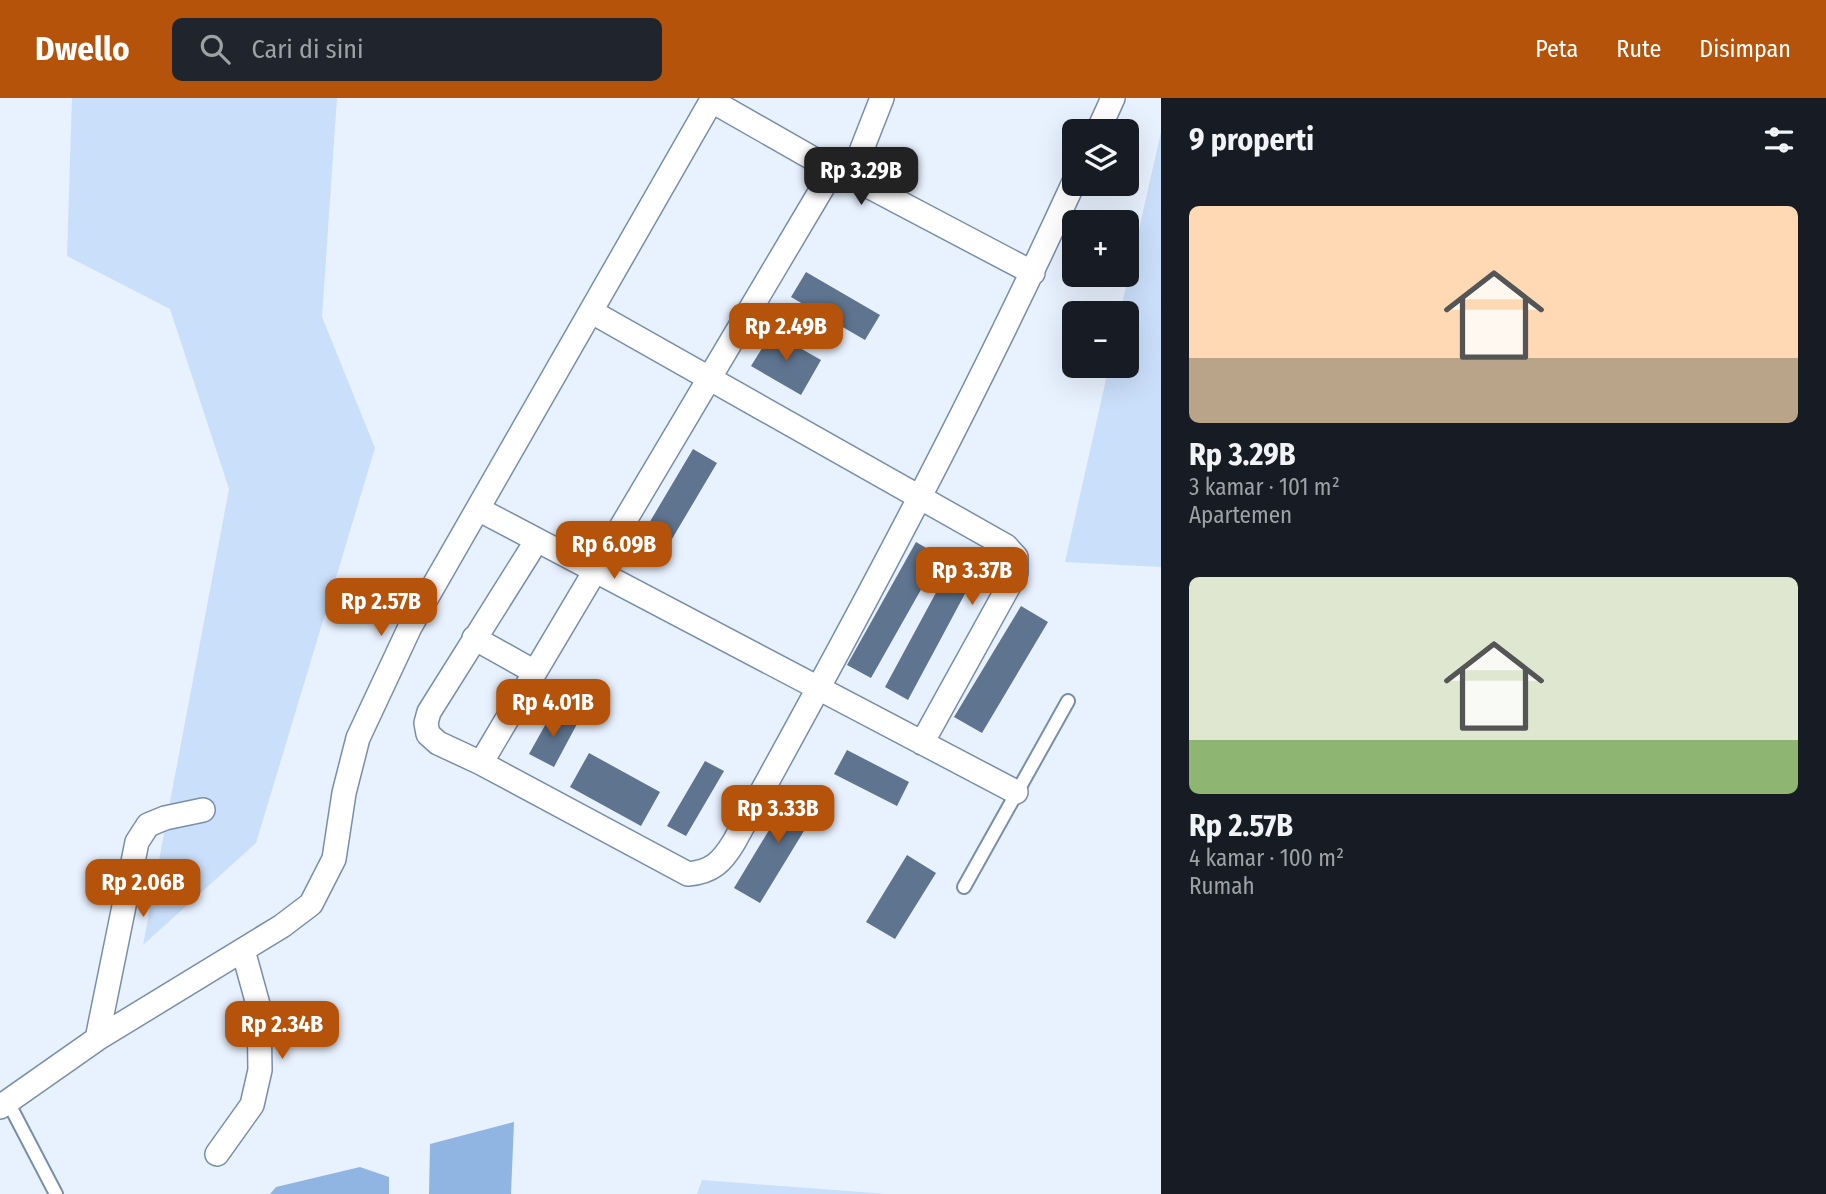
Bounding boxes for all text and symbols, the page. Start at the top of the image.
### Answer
search box [172,18,662,81]
text: Dwello [35,29,130,69]
icon: search [196,30,234,68]
text: Cari di sini [252,34,363,65]
text: Peta [1535,35,1578,63]
text: Rute [1616,35,1661,63]
text: Disimpan [1699,35,1791,63]
map controls [1062,119,1139,378]
button: layers [1062,119,1139,196]
icon: filters [1760,121,1798,159]
text: 9 properti [1189,122,1314,158]
pin: Rp 3.29B [789,148,933,207]
text: Rp 3.29B [820,156,902,184]
button: + [1062,210,1139,287]
icon: home [1431,252,1557,378]
button: − [1062,301,1139,378]
pin: Rp 2.49B [714,303,858,363]
text: Rp 2.49B [745,312,827,340]
text: Rp 3.29B [1189,437,1295,473]
text: 3 kamar · 101 m² [1189,473,1340,501]
text: Apartemen [1189,501,1292,529]
pin: Rp 6.09B [542,522,686,581]
text: Rp 6.09B [572,530,656,558]
pin: Rp 3.37B [900,547,1044,607]
text: Rp 3.37B [932,556,1012,584]
pin: Rp 2.57B [309,578,453,638]
text: Rp 2.57B [341,587,421,615]
icon: home [1431,623,1557,749]
pin: Rp 4.01B [481,680,625,739]
text: Rp 4.01B [512,688,594,716]
pin: Rp 3.33B [706,786,850,845]
text: Rp 3.33B [737,794,819,822]
text: Rp 2.57B [1189,808,1293,844]
text: 4 kamar · 100 m² [1189,844,1344,872]
pin: Rp 2.06B [71,860,215,919]
text: Rp 2.06B [101,868,185,896]
text: Rumah [1189,872,1255,900]
pin: Rp 2.34B [210,1002,354,1061]
text: Rp 2.34B [241,1010,323,1038]

